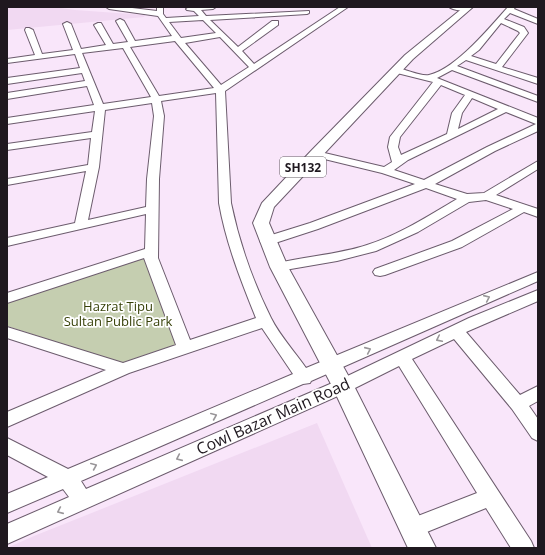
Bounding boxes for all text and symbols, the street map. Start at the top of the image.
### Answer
road number: SH132 [280,157,326,177]
one-way arrow [483,295,490,303]
park label: Hazrat Tipu Sultan Public Park [64,297,173,330]
one-way arrow [435,334,443,342]
one-way arrow [363,347,371,355]
street label: Cowl Bazar Main Road [193,372,353,460]
one-way arrow [210,412,217,420]
one-way arrow [176,453,184,461]
one-way arrow [91,463,98,471]
one-way arrow [57,506,64,514]

